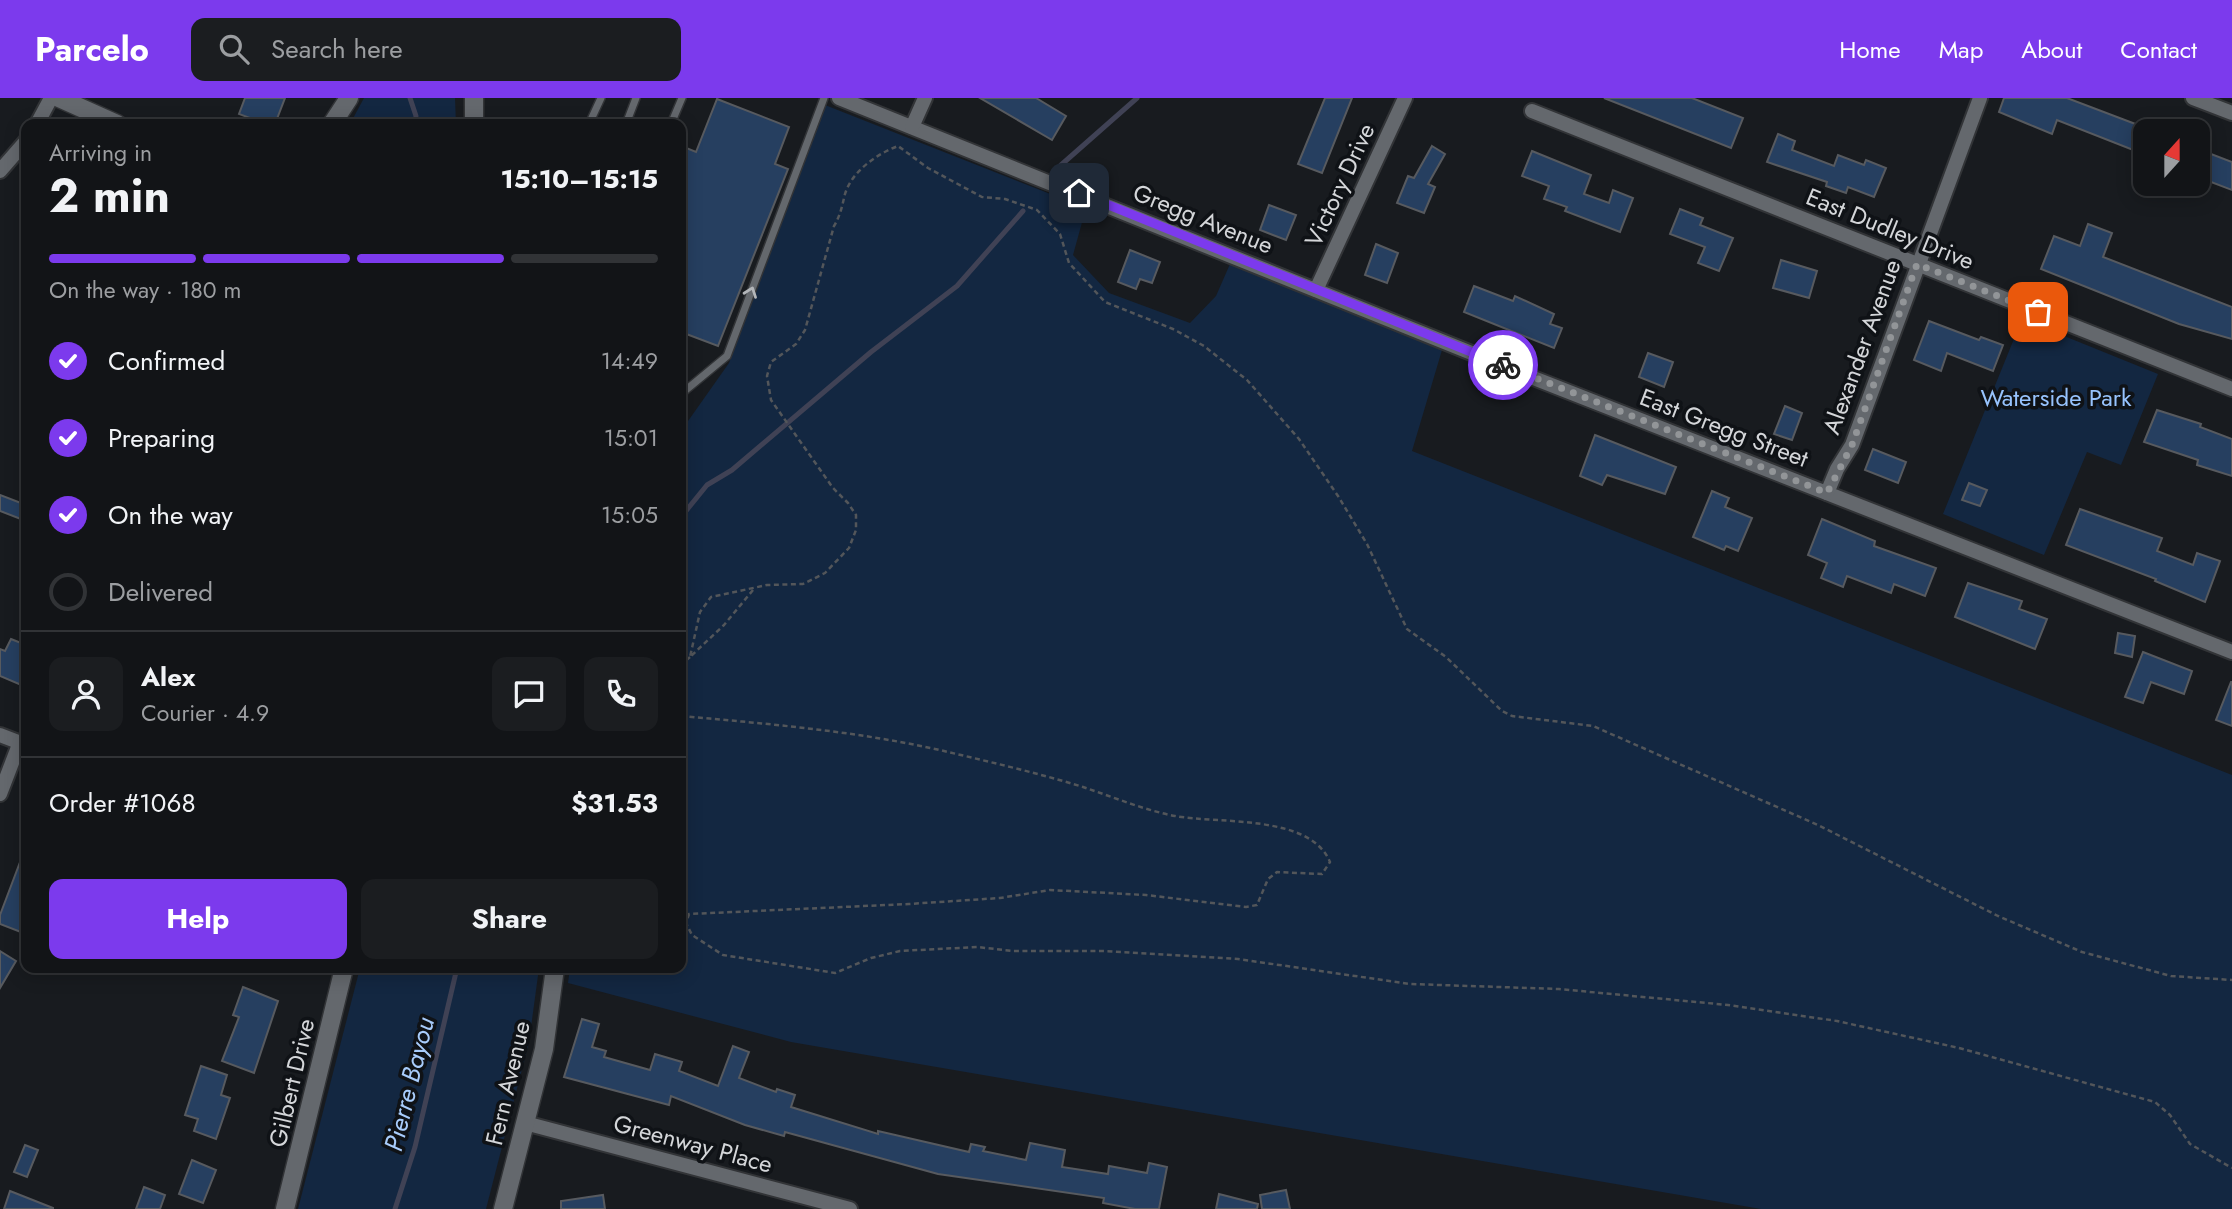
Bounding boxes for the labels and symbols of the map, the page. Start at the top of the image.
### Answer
street label: Victory Drive [1296,117,1383,252]
north arrow [2133,119,2210,196]
pin [1049,163,1109,223]
street label: Gregg Avenue [1128,175,1278,263]
street label: East Dudley Drive [1801,179,1980,278]
street label: Alexander Avenue [1814,254,1909,439]
pin [2008,282,2068,342]
one-way arrow [743,287,757,299]
courier [1468,330,1538,400]
street label: East Gregg Street [1635,379,1814,476]
park label: Waterside Park [1980,380,2132,415]
water label: Pierre Bayou [374,1013,444,1155]
street label: Gilbert Drive [260,1015,323,1151]
street label: Fern Avenue [476,1017,539,1148]
street label: Greenway Place [610,1105,776,1182]

